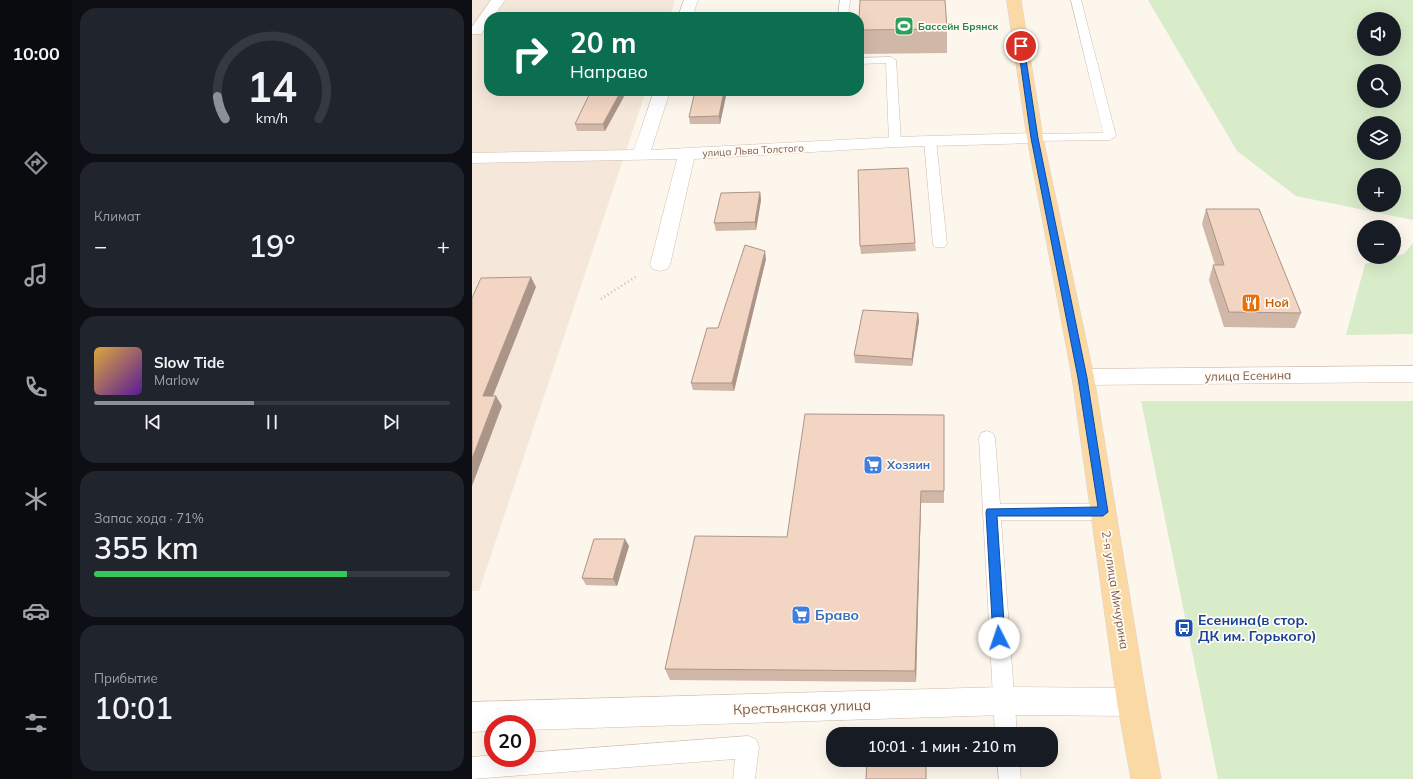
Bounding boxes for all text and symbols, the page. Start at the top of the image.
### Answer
map controls [1357,12,1401,264]
button: sound [1357,12,1401,56]
sports icon: Бассейн Брянск [893,15,915,37]
place label: Бассейн Брянск [918,20,999,33]
text: 20 m [570,25,636,60]
icon: right [504,28,556,80]
pin [1004,29,1038,63]
icon: arrive [1010,35,1032,57]
text: 10:00 [12,42,60,65]
text: 14 [247,60,297,112]
text: Направо [570,60,648,83]
button: search [1357,64,1401,108]
text: km/h [256,109,288,127]
button: layers [1357,116,1401,160]
street label: улица Льва Толстого [702,141,804,160]
icon: directions [22,149,50,177]
button: + [1357,168,1401,212]
text: Климат [94,208,141,224]
button: − [1357,220,1401,264]
text: 19° [248,227,296,265]
text: − [94,232,107,260]
text: + [437,232,450,260]
icon: music [22,261,50,289]
restaurant icon: Ной [1240,292,1262,314]
place label: Ной [1265,295,1289,310]
text: Slow Tide [154,353,224,372]
street label: улица Есенина [1205,367,1291,384]
text: Marlow [154,372,199,388]
icon: phone [22,373,50,401]
icon: previous [142,411,164,433]
icon: pause [261,411,283,433]
icon: next [380,411,402,433]
supermarket icon: Хозяин [862,454,884,476]
place label: Хозяин [886,457,930,472]
icon: climate [22,485,50,513]
text: Запас хода · 71% [94,510,204,526]
text: 355 km [94,529,199,567]
street label: 2-я улица Мичурина [1099,530,1132,650]
icon: car [22,597,50,625]
supermarket icon: Браво [790,604,812,626]
place label: Браво [815,606,859,624]
place label: Есенина(в стор. ДК им. Горького) [1198,611,1317,645]
position arrow [978,617,1020,659]
bus stop icon: Есенина(в стор. ДК им. Горького) [1173,617,1195,639]
text: Прибытие [94,670,158,686]
text: 10:01 [94,689,173,727]
street label: Крестьянская улица [733,696,871,718]
icon: filters [22,709,50,737]
speed limit sign: 20 [484,715,536,767]
text: 10:01 · 1 мин · 210 m [868,737,1016,756]

